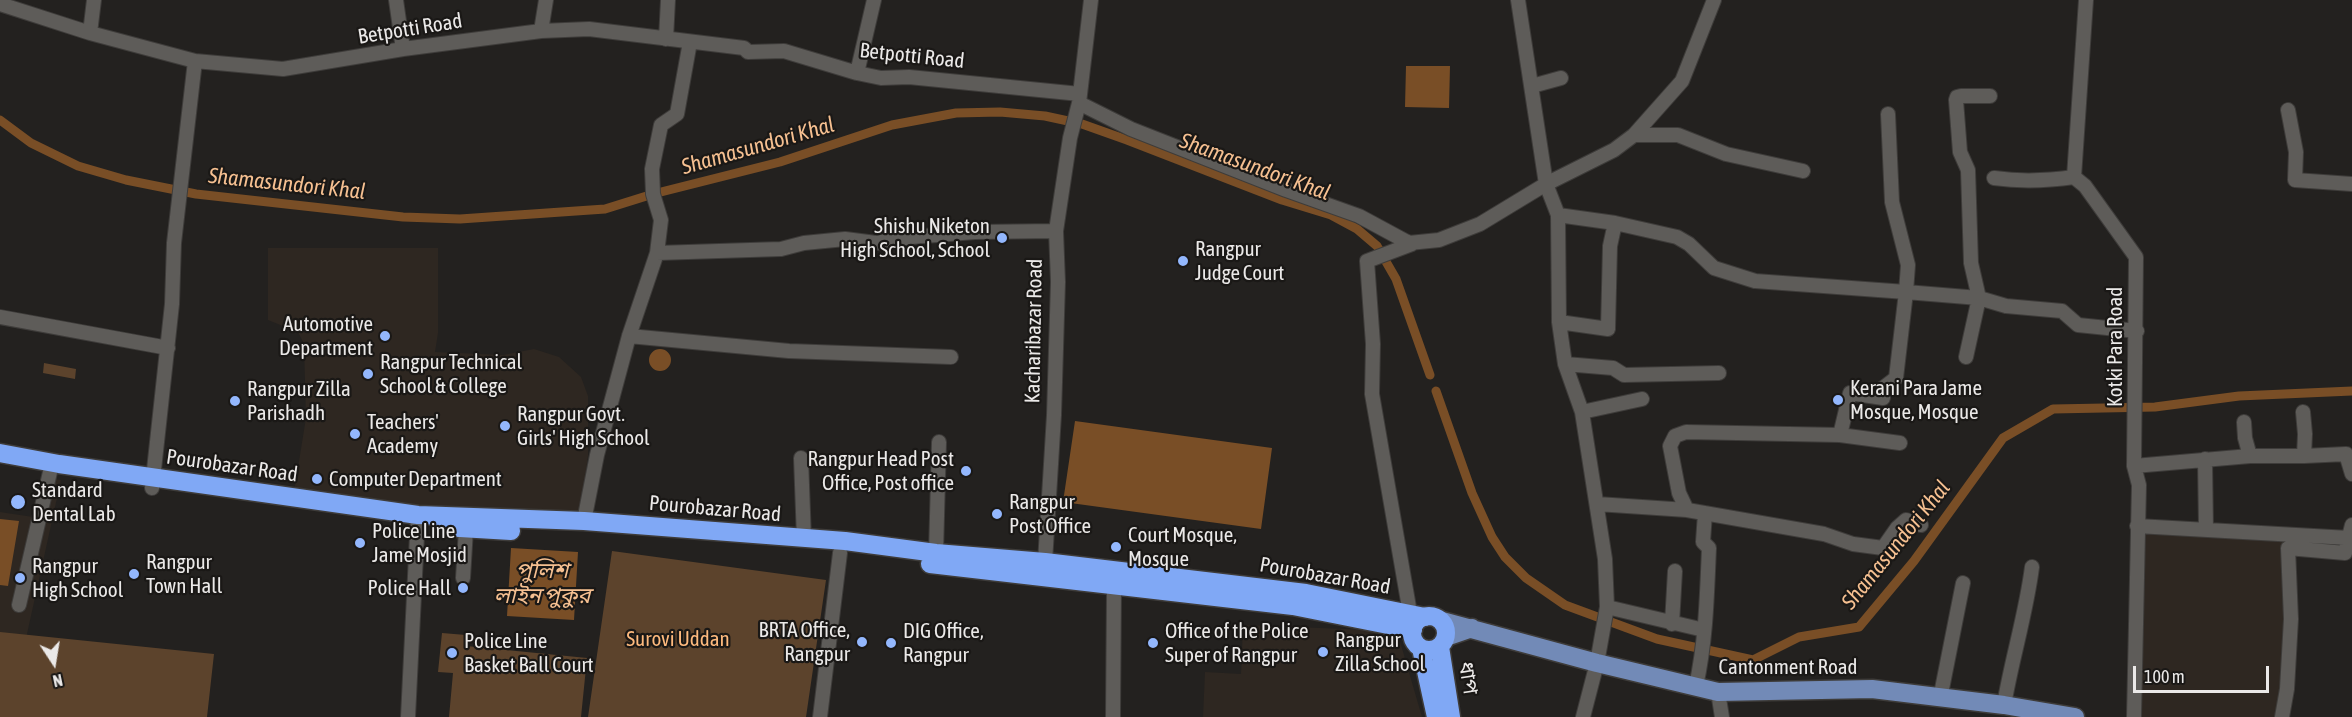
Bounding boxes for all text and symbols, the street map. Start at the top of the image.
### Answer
street label: Betpotti Road [356,8,464,50]
street label: Betpotti Road [858,38,966,74]
water label: Shamasundori Khal [678,112,838,180]
water label: Shamasundori Khal [1176,128,1334,206]
water label: Shamasundori Khal [207,163,367,205]
place label: Shishu Niketon High School, School [840,213,990,263]
marker: Shishu Niketon High School, School [995,231,1009,245]
place label: Rangpur Judge Court [1195,236,1284,286]
marker: Rangpur Judge Court [1176,254,1190,268]
street label: Kacharibazar Road [1020,258,1048,404]
street label: Kotki Para Road [2102,287,2128,407]
place label: Automotive Department [279,311,373,361]
marker: Automotive Department [378,329,392,343]
place label: Rangpur Technical School & College [380,349,522,399]
marker: Rangpur Technical School & College [361,367,375,381]
place label: Kerani Para Jame Mosque, Mosque [1850,375,1982,425]
place label: Rangpur Zilla Parishadh [247,376,351,426]
marker: Kerani Para Jame Mosque, Mosque [1831,393,1845,407]
marker: Rangpur Zilla Parishadh [228,394,242,408]
place label: Rangpur Govt. Girls' High School [517,401,650,451]
place label: Teachers' Academy [367,409,439,459]
marker: Rangpur Govt. Girls' High School [498,419,512,433]
marker: Teachers' Academy [348,427,362,441]
street label: Pourobazar Road [165,444,299,488]
place label: Rangpur Head Post Office, Post office [808,446,954,496]
marker: Rangpur Head Post Office, Post office [959,464,973,478]
place label: Computer Department [329,466,502,492]
marker: Computer Department [310,472,324,486]
water label: Shamasundori Khal [1836,475,1956,615]
place label: Standard Dental Lab [32,477,116,527]
place label: Rangpur Post Office [1009,489,1091,539]
street label: Pourobazar Road [648,491,782,527]
marker: Standard Dental Lab [9,493,27,511]
marker: Rangpur Post Office [990,507,1004,521]
place label: Police Line Jame Mosjid [372,518,467,568]
place label: Court Mosque, Mosque [1128,522,1237,572]
marker: Police Line Jame Mosjid [353,536,367,550]
marker: Court Mosque, Mosque [1109,540,1123,554]
place label: Rangpur Town Hall [146,549,222,599]
street label: Pourobazar Road [1258,552,1392,600]
place label: Rangpur High School [32,553,123,603]
water label: পুলিশ লাইন পুকুর [494,558,590,610]
marker: Rangpur Town Hall [127,567,141,581]
marker: Rangpur High School [13,571,27,585]
place label: Police Hall [367,575,451,601]
marker: Police Hall [456,581,470,595]
place label: BRTA Office, Rangpur [758,617,850,667]
place label: DIG Office, Rangpur [903,618,984,668]
place label: Office of the Police Super of Rangpur [1165,618,1308,668]
park label: Surovi Uddan [626,626,730,652]
place label: Rangpur Zilla School [1335,627,1425,677]
place label: Police Line Basket Ball Court [464,628,594,678]
north arrow [24,633,84,693]
marker: BRTA Office, Rangpur [855,635,869,649]
marker: DIG Office, Rangpur [884,636,898,650]
marker: Office of the Police Super of Rangpur [1146,636,1160,650]
marker: Rangpur Zilla School [1316,645,1330,659]
marker: Police Line Basket Ball Court [445,646,459,660]
street label: Cantonment Road [1718,654,1858,680]
scale bar [2136,654,2272,692]
street label: ধাপ [1453,660,1483,696]
text: 100 m [2144,666,2185,687]
text: N [51,671,64,690]

